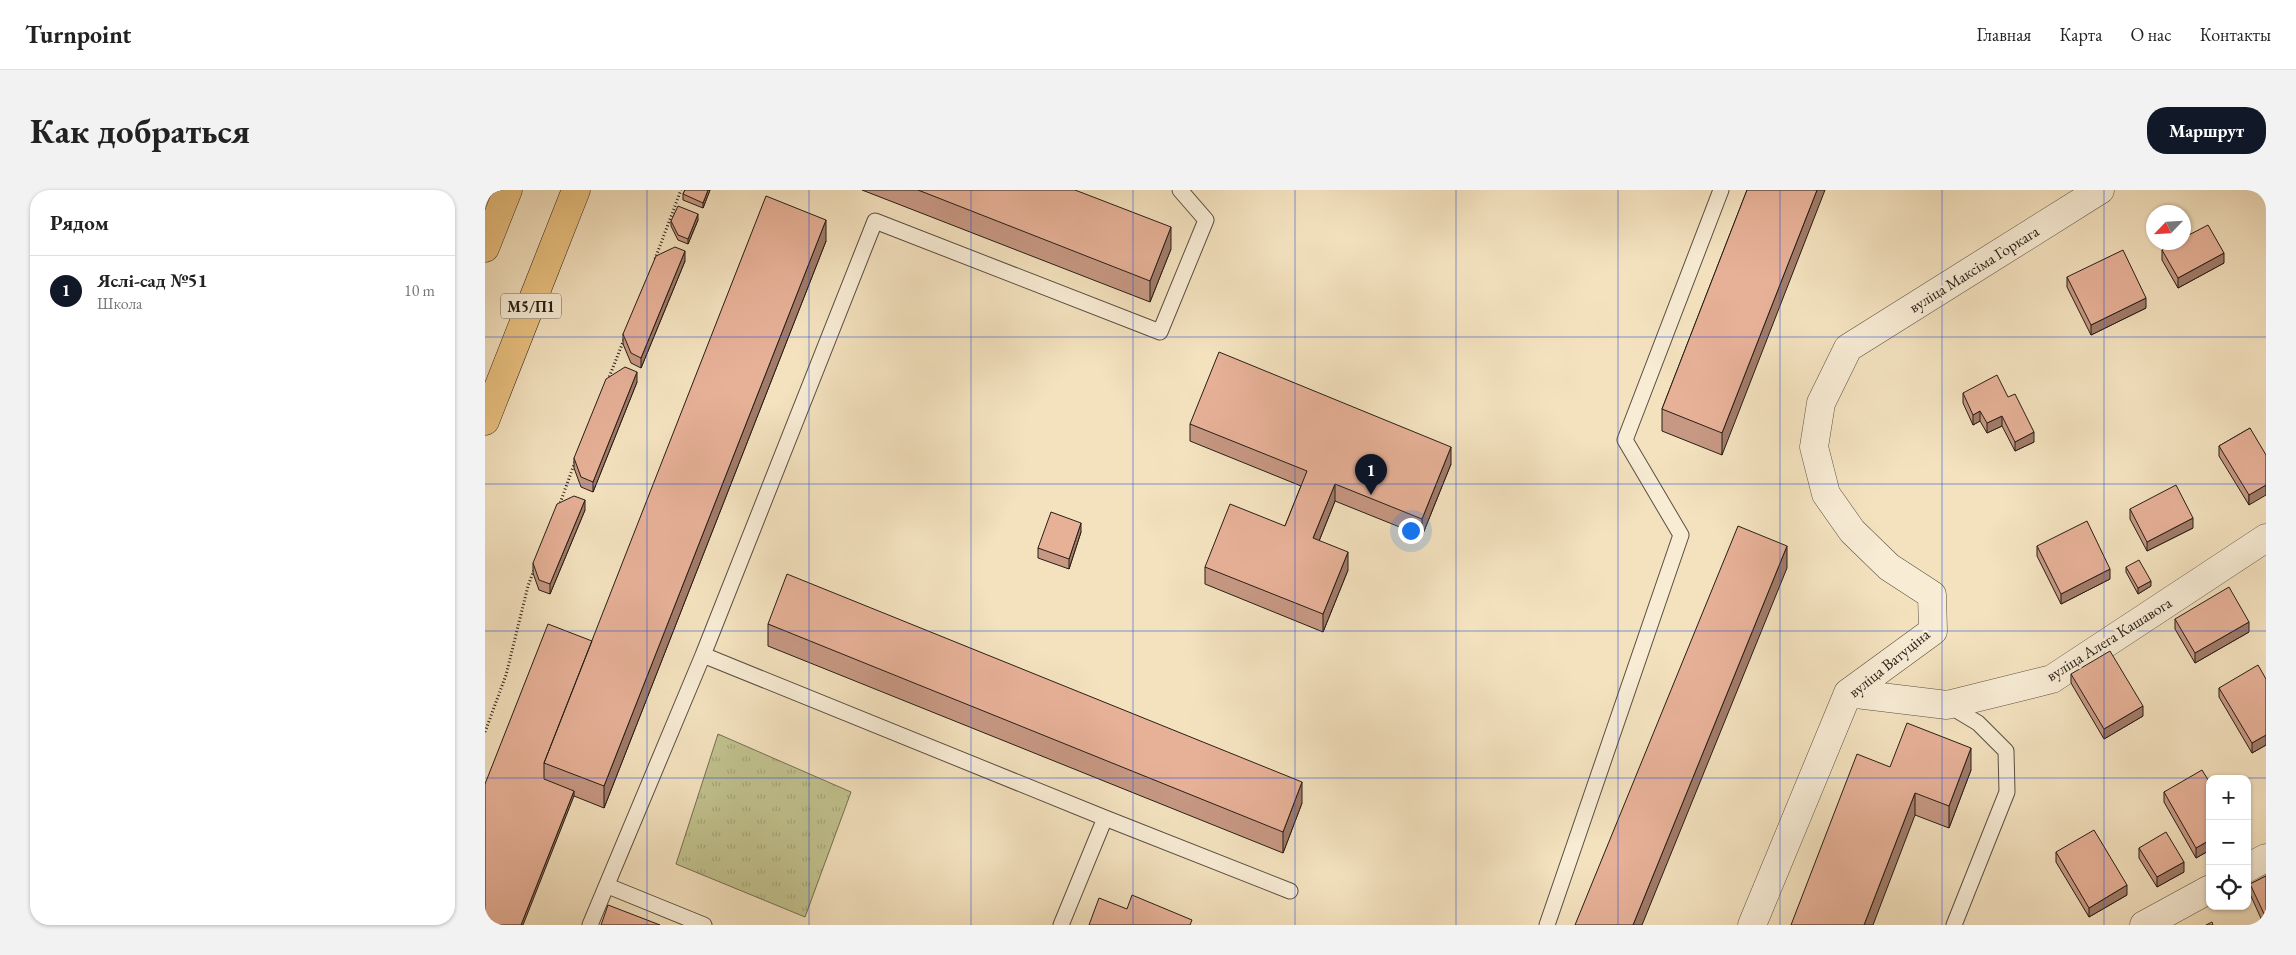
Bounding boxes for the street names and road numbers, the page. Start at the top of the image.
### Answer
street label: вуліца Максіма Горкага [1905,220,2043,317]
road number: М5/П1 [501,294,561,318]
street label: вуліца Алега Кашавога [2042,592,2176,686]
street label: вуліца Ватуціна [1844,623,1934,702]

